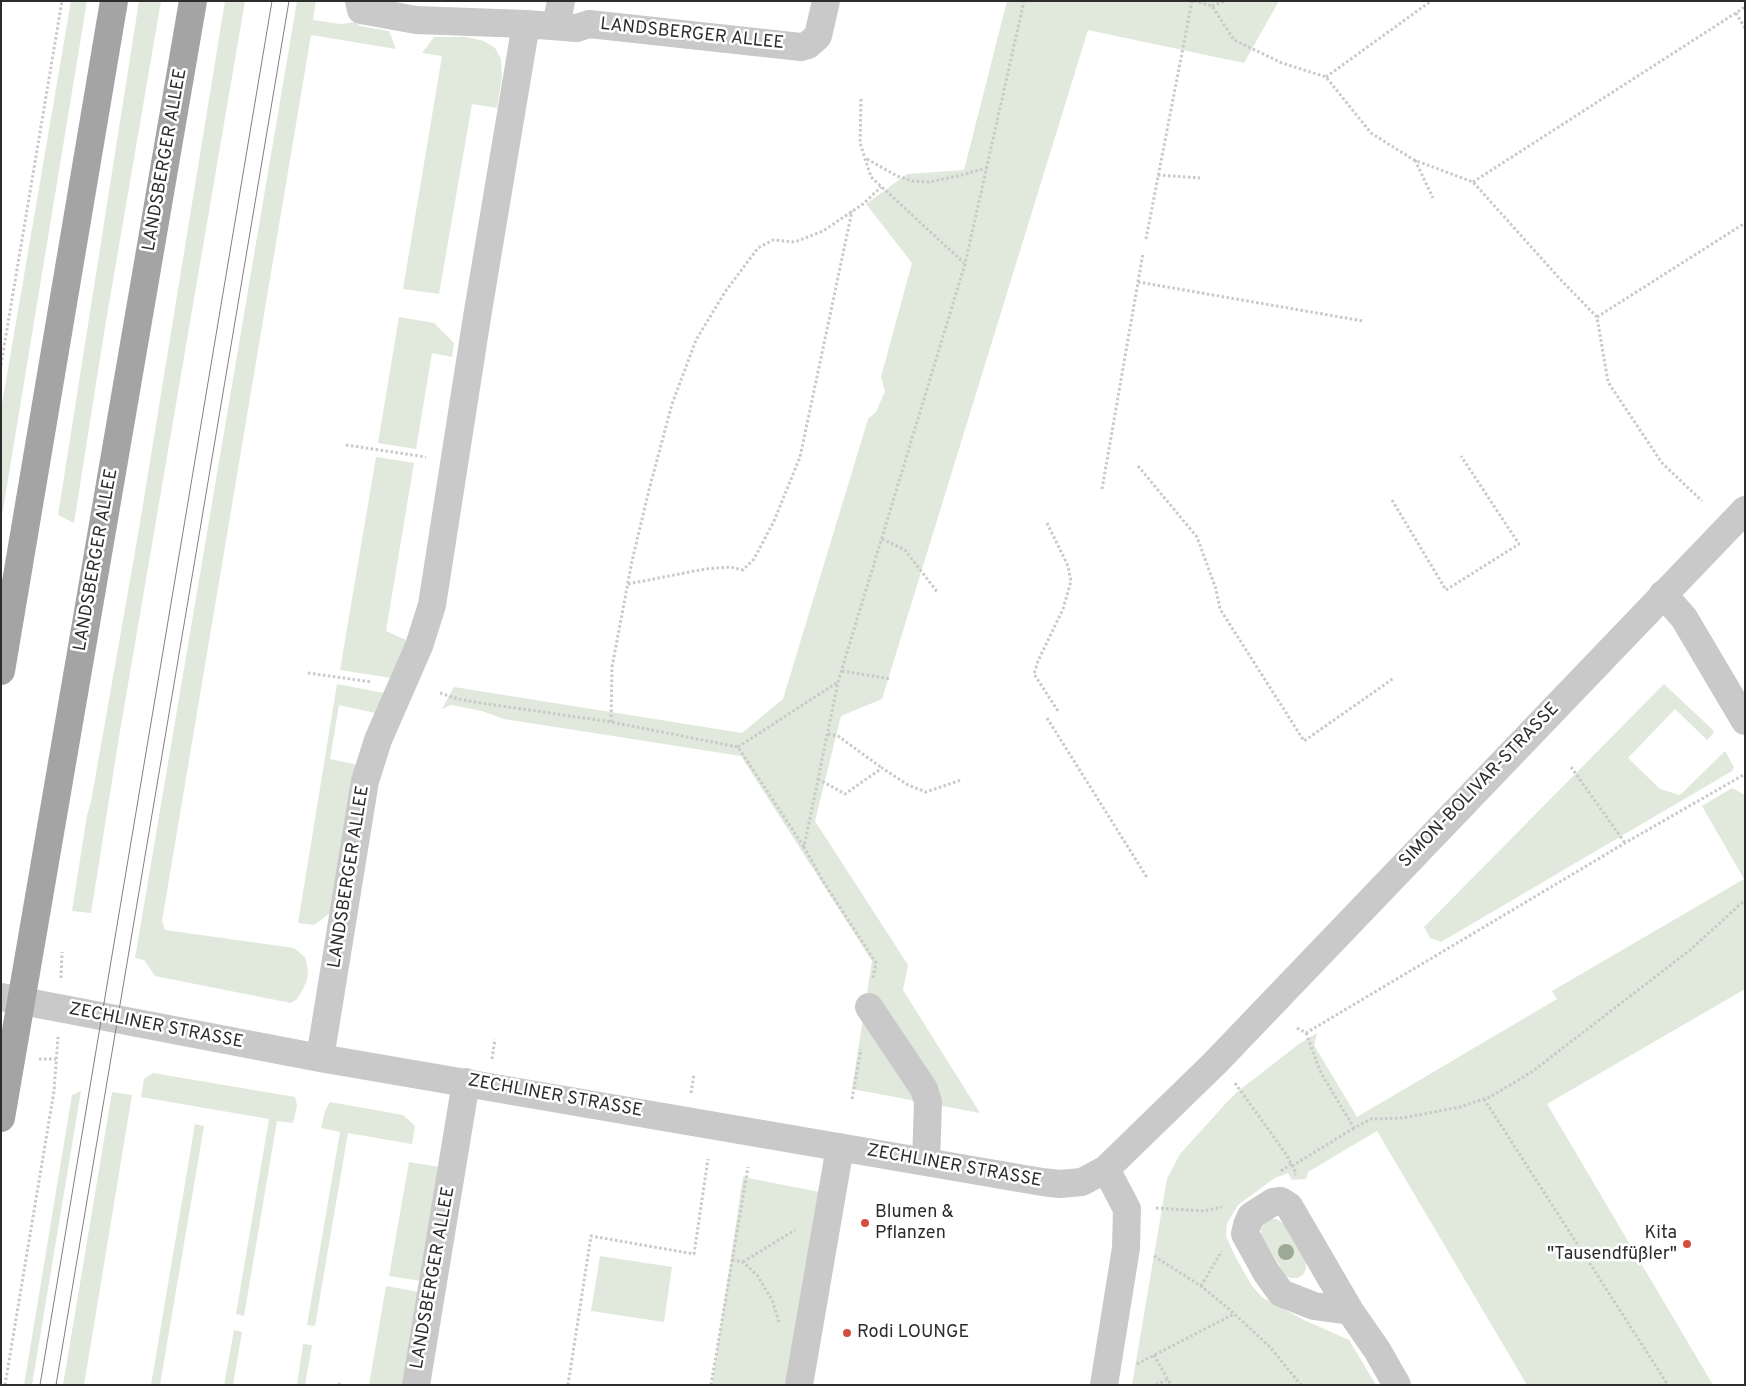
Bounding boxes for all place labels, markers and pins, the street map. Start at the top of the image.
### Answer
place label: Blumen & Pflanzen [875,1202,954,1244]
marker: Blumen & Pflanzen [859,1217,871,1229]
place label: Kita "Tausendfüßler" [1547,1223,1677,1266]
marker: Kita "Tausendfüßler" [1681,1238,1693,1250]
place label: Rodi LOUNGE [857,1322,969,1344]
marker: Rodi LOUNGE [841,1327,853,1339]

